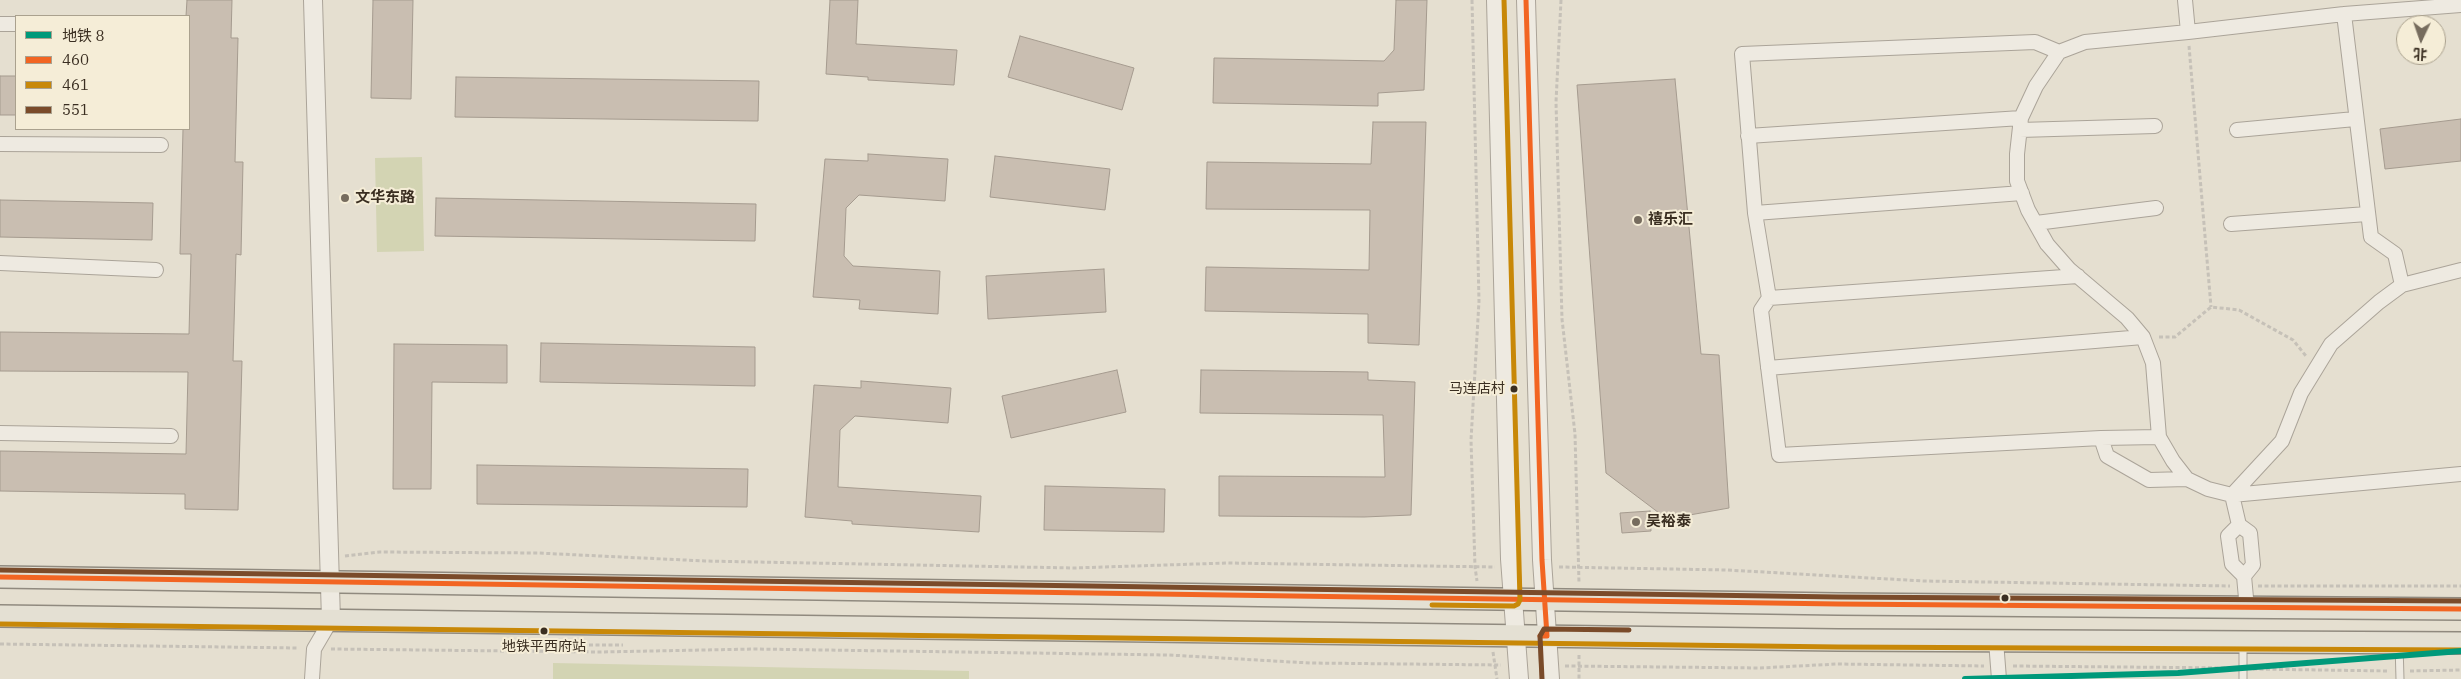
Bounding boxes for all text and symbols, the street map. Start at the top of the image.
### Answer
legend [15,15,190,130]
north arrow [2396,15,2446,65]
text: 地铁 8 [62,26,104,45]
text: 北 [2413,45,2428,63]
text: 460 [62,50,89,69]
text: 461 [62,75,89,94]
text: 551 [62,100,89,119]
place label: 文华东路 [355,189,415,207]
marker: 文华东路 [339,192,351,204]
place label: 禧乐汇 [1648,211,1693,229]
marker: 禧乐汇 [1632,214,1644,226]
place label: 马连店村 [1449,381,1505,397]
marker: 马连店村 [1509,384,1519,394]
place label: 吴裕泰 [1646,513,1691,531]
marker: 吴裕泰 [1630,516,1642,528]
unlabelled marker [2000,593,2010,603]
marker: 地铁平西府站 [539,626,549,636]
place label: 地铁平西府站 [502,639,586,655]

